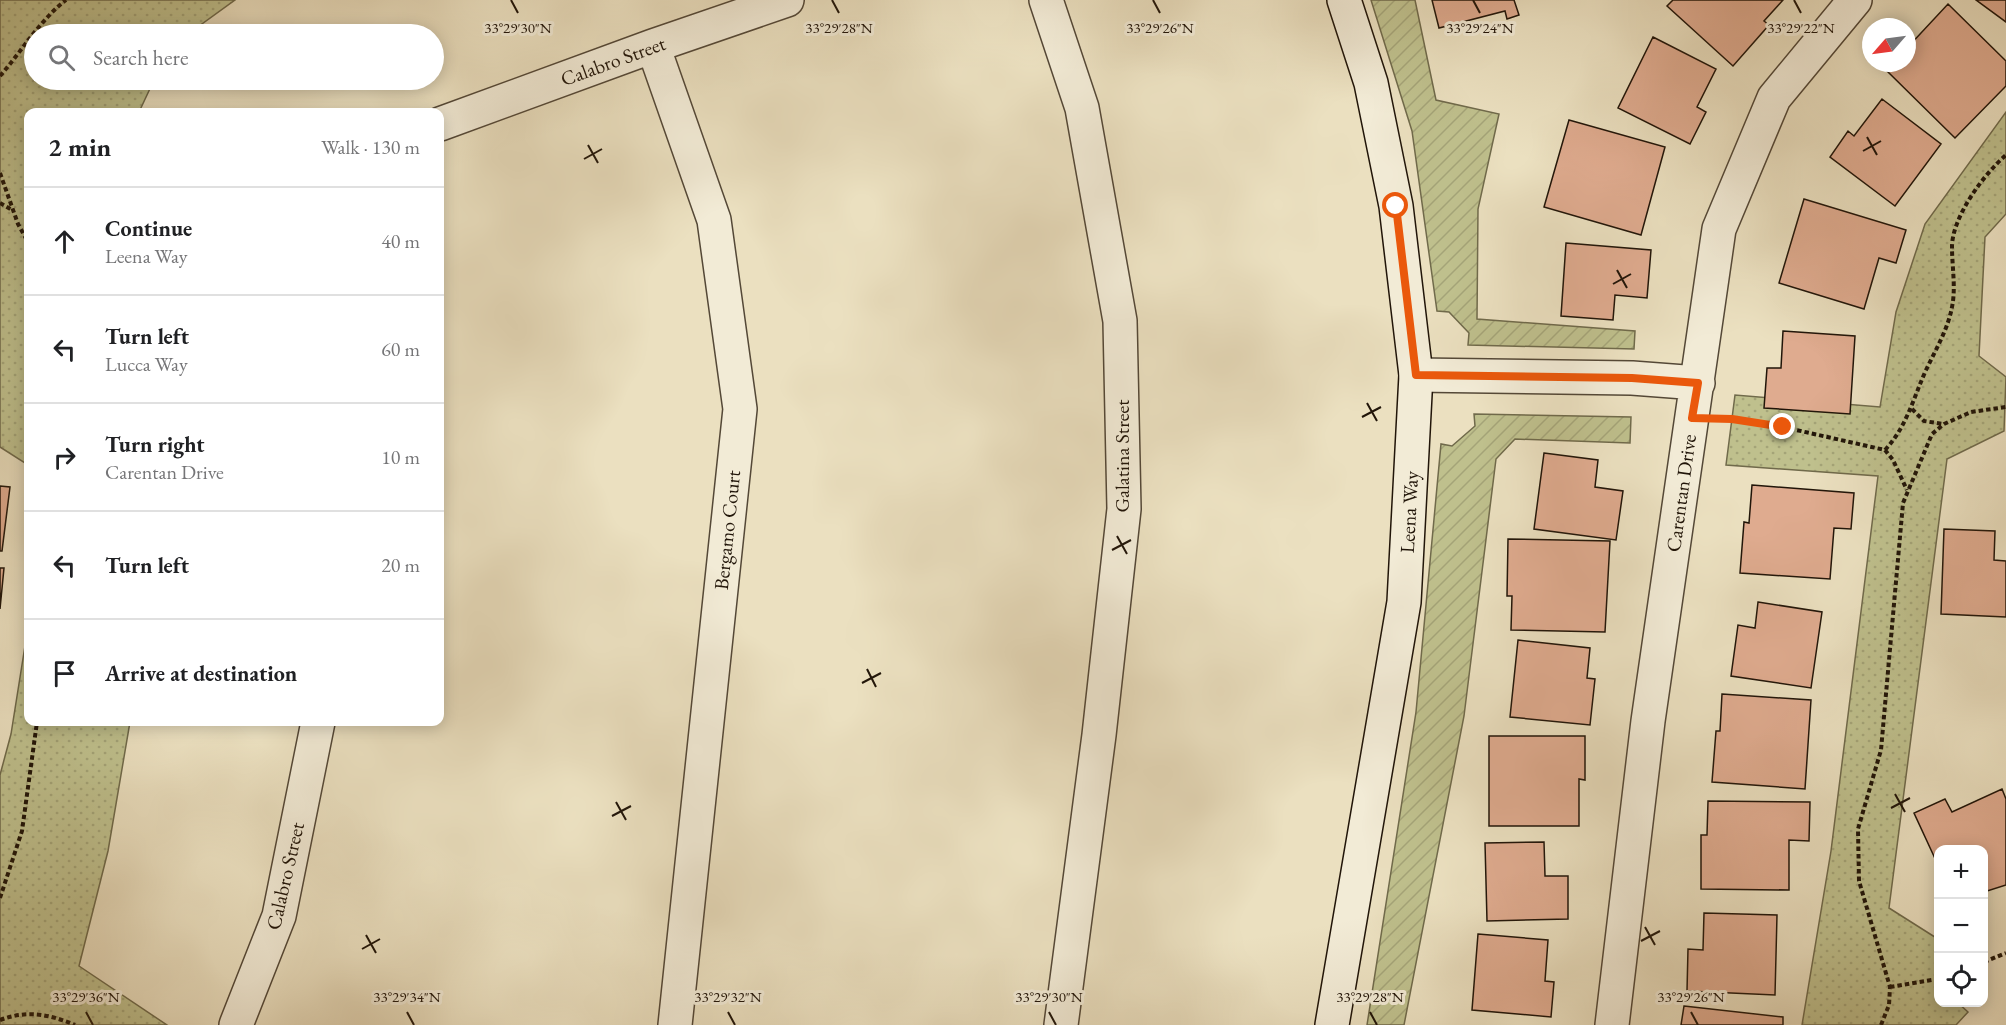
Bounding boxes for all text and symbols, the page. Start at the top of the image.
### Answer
text: 33°29'30"N [484,18,552,37]
text: 33°29'28"N [805,18,873,37]
text: 33°29'26"N [1126,18,1194,37]
text: 33°29'24"N [1446,18,1514,37]
text: 33°29'22"N [1767,18,1835,37]
north arrow [1862,18,1916,72]
search box [24,24,444,90]
street label: Calabro Street [557,30,670,92]
icon: search [45,41,78,74]
text: Search here [93,43,188,72]
text: 2 min [48,130,111,164]
text: Walk · 130 m [321,134,420,160]
route start [1382,192,1408,218]
text: Continue [105,214,192,243]
icon: ahead [48,225,81,258]
text: 40 m [381,228,420,254]
text: Leena Way [105,243,187,269]
text: Turn left [105,322,189,351]
icon: left [48,333,81,366]
text: 60 m [381,336,420,362]
text: Lucca Way [105,351,188,377]
street label: Galatina Street [1109,399,1135,513]
route end [1769,413,1795,439]
text: Turn right [105,430,204,459]
street label: Carentan Drive [1660,432,1702,554]
icon: right [48,441,81,474]
text: 10 m [381,444,420,470]
text: Carentan Drive [105,459,224,485]
street label: Bergamo Court [708,468,746,591]
street label: Leena Way [1394,470,1424,554]
icon: left [48,549,81,582]
text: Turn left [105,551,189,580]
text: 20 m [381,552,420,578]
icon: arrive [48,657,81,690]
text: Arrive at destination [105,659,297,688]
street label: Calabro Street [260,819,310,932]
map controls [1934,845,1988,1007]
button: + [1934,845,1988,899]
button: − [1934,899,1988,953]
button: locate [1934,953,1988,1007]
text: 33°29'36"N [52,987,120,1006]
text: 33°29'34"N [373,987,441,1006]
text: 33°29'32"N [694,987,762,1006]
text: 33°29'30"N [1015,987,1083,1006]
text: 33°29'28"N [1336,987,1404,1006]
text: 33°29'26"N [1657,987,1725,1006]

